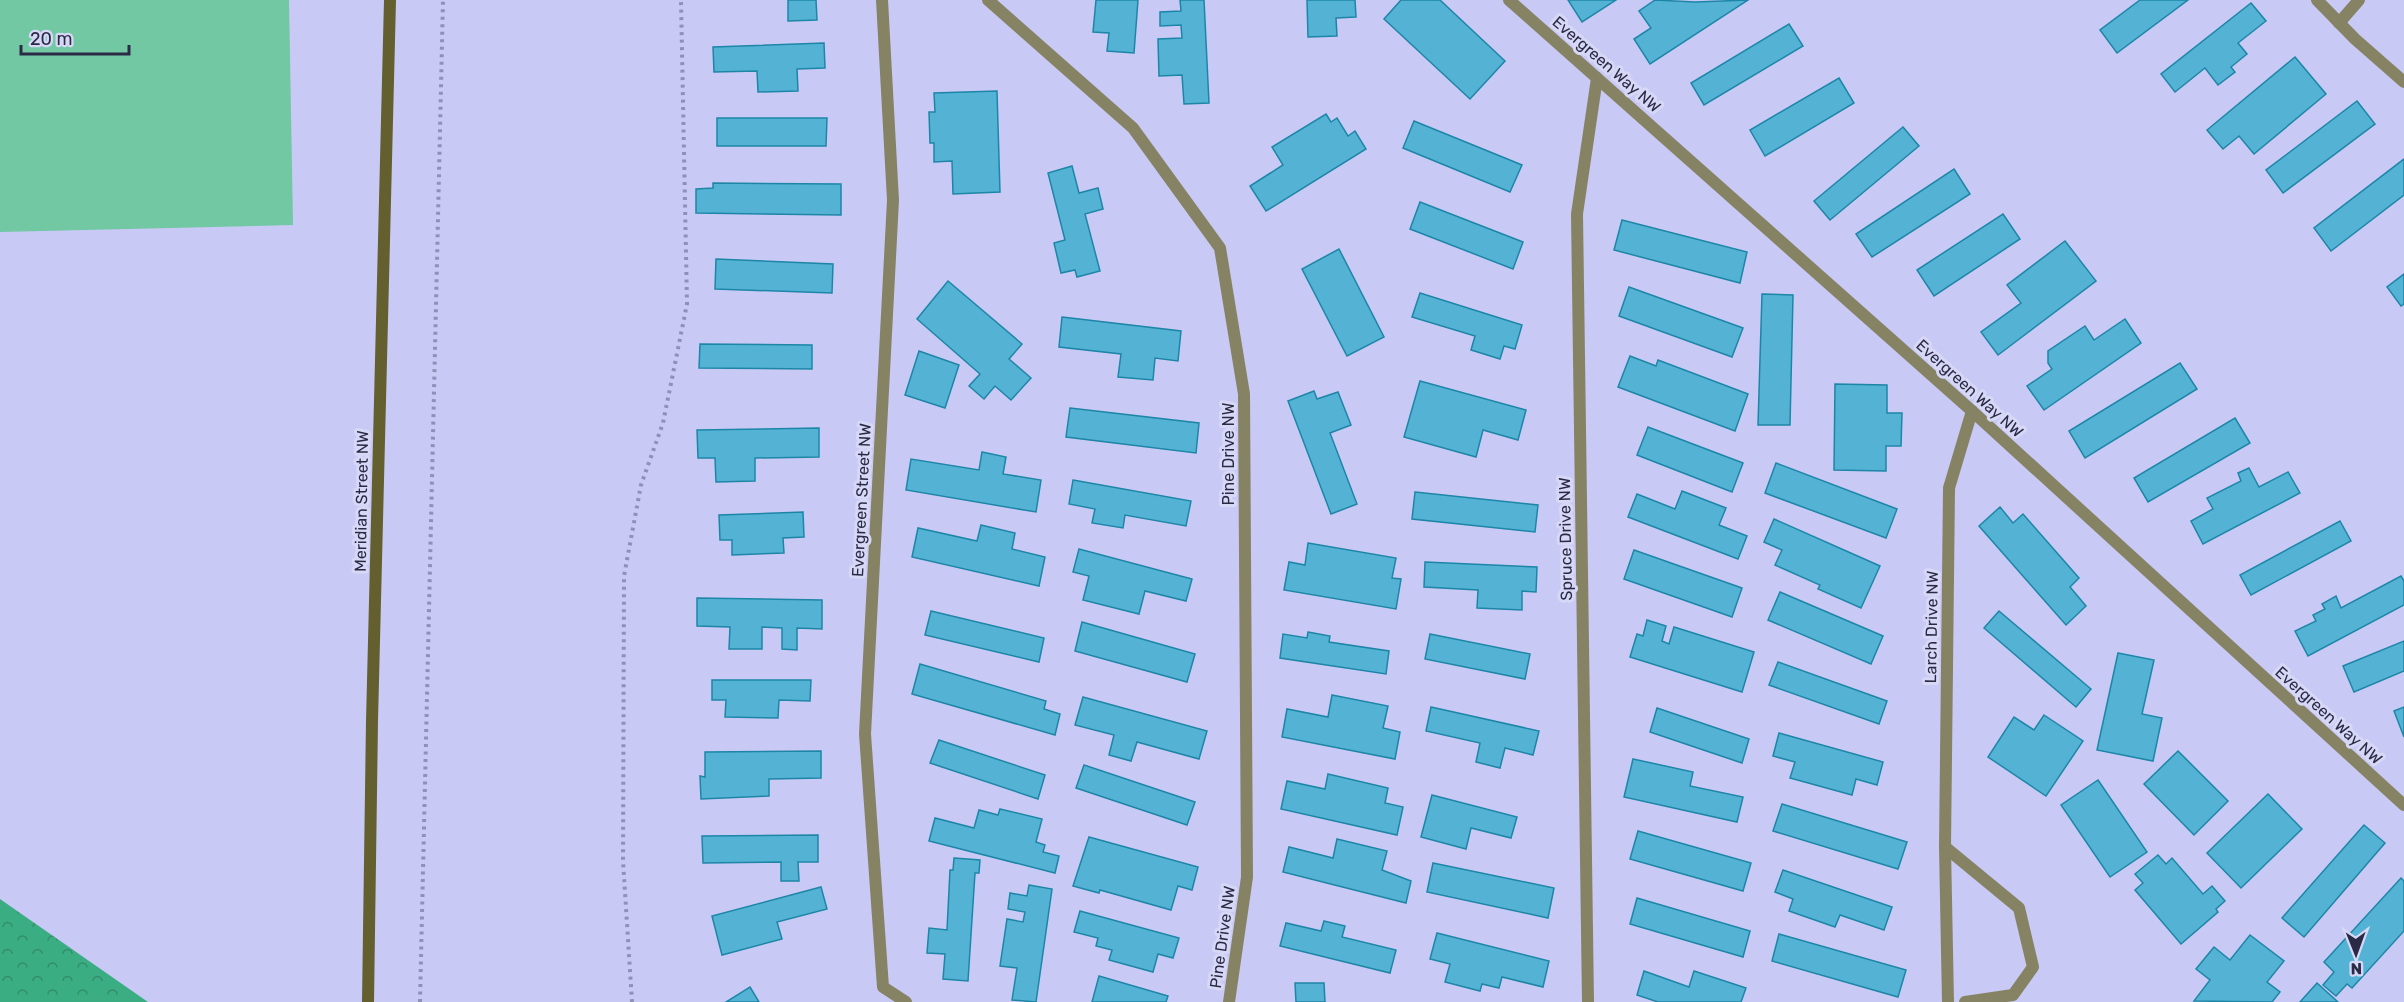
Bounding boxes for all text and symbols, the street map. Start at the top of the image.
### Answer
street label: Evergreen Way NW [1549,12,1665,117]
scale bar [21,18,129,56]
text: 20 m [30,28,72,50]
street label: Evergreen Way NW [1912,335,2027,441]
street label: Pine Drive NW [1219,402,1238,506]
street label: Evergreen Street NW [848,422,875,577]
street label: Meridian Street NW [351,430,372,572]
street label: Spruce Drive NW [1555,477,1576,601]
street label: Larch Drive NW [1921,570,1942,683]
street label: Evergreen Way NW [2271,662,2386,768]
street label: Pine Drive NW [1206,885,1239,989]
north arrow [2326,924,2386,984]
text: N [2350,959,2362,978]

